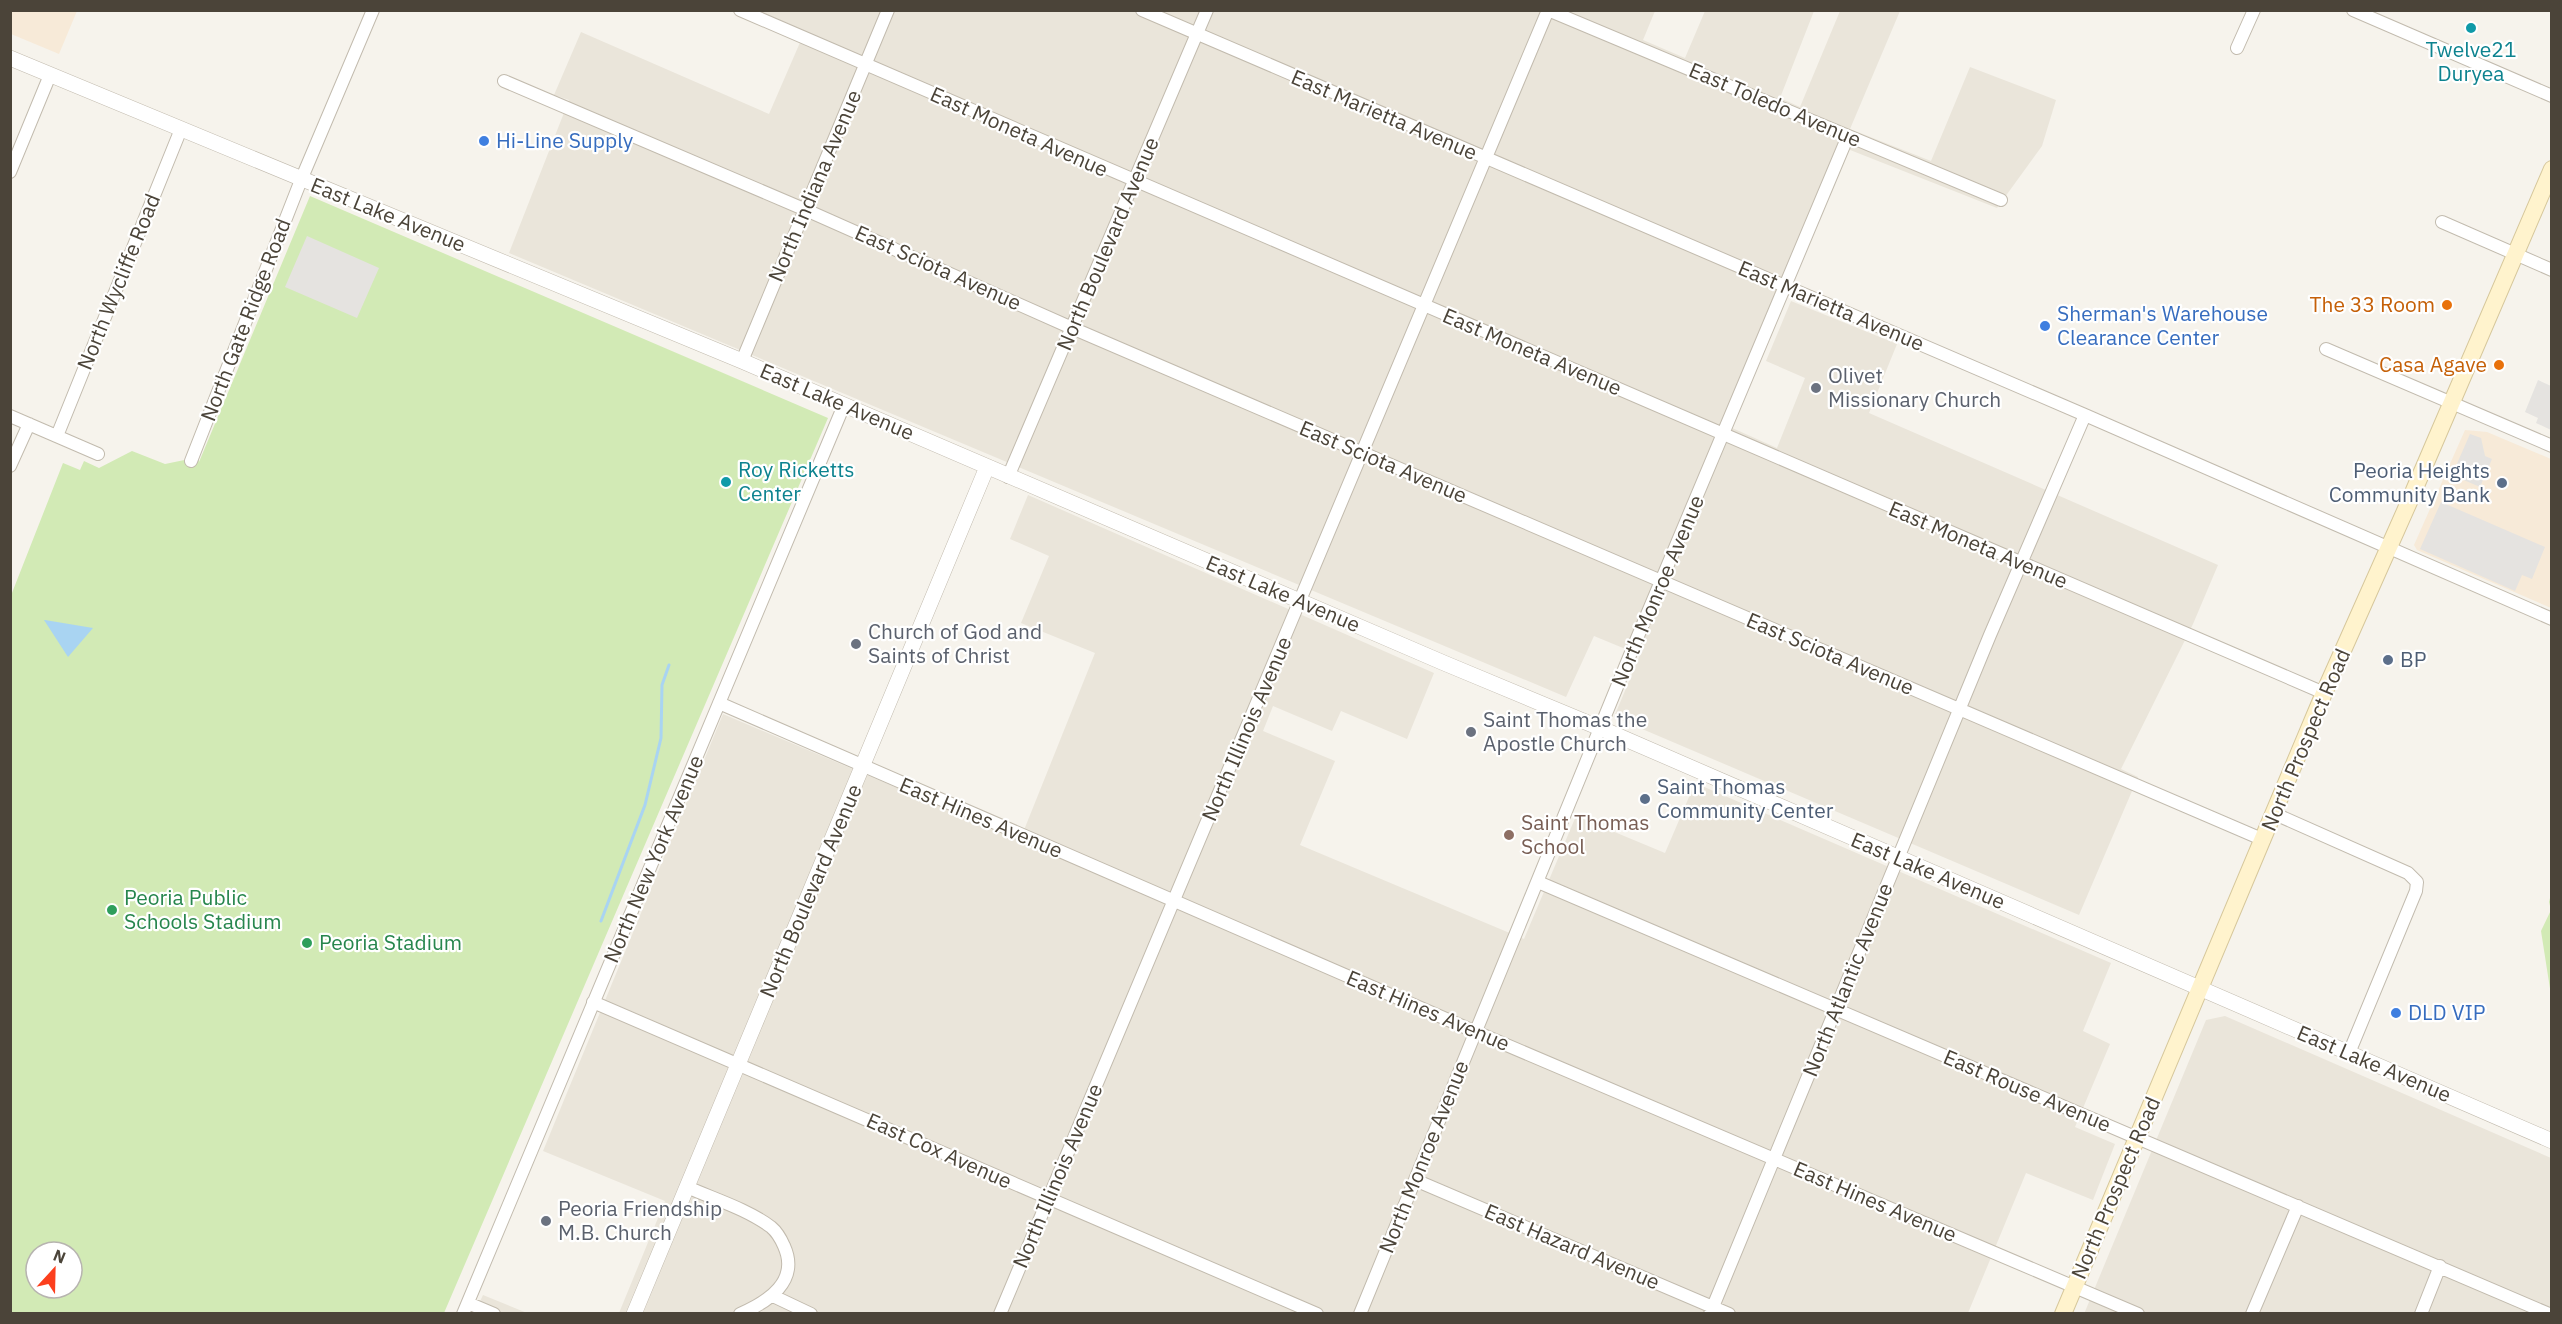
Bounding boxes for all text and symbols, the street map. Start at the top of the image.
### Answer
marker: Twelve21 Duryea [2464,21,2478,35]
place label: Twelve21 Duryea [2425,35,2517,87]
street label: East Toledo Avenue [1685,55,1866,153]
street label: East Marietta Avenue [1287,62,1482,166]
street label: East Moneta Avenue [926,79,1113,183]
street label: North Indiana Avenue [761,85,867,286]
place label: Hi-Line Supply [496,126,634,154]
street label: North Boulevard Avenue [1049,133,1165,355]
marker: Hi-Line Supply [477,134,491,148]
street label: East Lake Avenue [307,170,470,258]
street label: North Wycliffe Road [70,189,166,374]
street label: North Gate Ridge Road [193,214,297,425]
street label: East Sciota Avenue [851,218,1026,316]
street label: East Marietta Avenue [1734,253,1929,357]
place label: The 33 Room [2309,290,2435,318]
marker: The 33 Room [2440,298,2454,312]
place label: Sherman's Warehouse Clearance Center [2057,299,2268,351]
street label: East Moneta Avenue [1439,301,1626,401]
marker: Sherman's Warehouse Clearance Center [2038,319,2052,333]
place label: Casa Agave [2379,350,2487,378]
street label: East Lake Avenue [756,356,919,446]
marker: Casa Agave [2492,358,2506,372]
place label: Olivet Missionary Church [1828,361,2001,413]
marker: Olivet Missionary Church [1809,381,1823,395]
street label: East Sciota Avenue [1295,413,1471,509]
place label: Roy Ricketts Center [738,455,855,507]
place label: Peoria Heights Community Bank [2329,456,2490,508]
marker: Roy Ricketts Center [719,475,733,489]
marker: Peoria Heights Community Bank [2495,476,2509,490]
street label: North Monroe Avenue [1604,491,1710,691]
street label: East Moneta Avenue [1885,494,2072,594]
street label: East Lake Avenue [1202,548,1365,638]
street label: East Sciota Avenue [1742,605,1918,701]
place label: Church of God and Saints of Christ [868,617,1042,669]
street label: North Illinois Avenue [1195,632,1298,825]
marker: Church of God and Saints of Christ [849,637,863,651]
street label: North Prospect Road [2254,644,2356,835]
place label: BP [2400,645,2426,673]
marker: BP [2381,653,2395,667]
place label: Saint Thomas the Apostle Church [1483,705,1647,757]
marker: Saint Thomas the Apostle Church [1464,725,1478,739]
street label: North New York Avenue [597,750,710,967]
street label: East Hines Avenue [895,770,1067,864]
place label: Saint Thomas Community Center [1657,772,1834,824]
street label: North Boulevard Avenue [752,780,868,1002]
marker: Saint Thomas Community Center [1638,792,1652,806]
place label: Saint Thomas School [1521,808,1649,860]
street label: East Lake Avenue [1847,825,2010,915]
marker: Saint Thomas School [1502,828,1516,842]
street label: North Atlantic Avenue [1795,879,1899,1081]
place label: Peoria Public Schools Stadium [124,883,282,935]
marker: Peoria Public Schools Stadium [105,903,119,917]
place label: Peoria Stadium [319,928,462,956]
marker: Peoria Stadium [300,936,314,950]
street label: East Hines Avenue [1342,963,1514,1057]
place label: DLD VIP [2408,998,2486,1026]
marker: DLD VIP [2389,1006,2403,1020]
street label: East Lake Avenue [2293,1018,2456,1108]
street label: East Rouse Avenue [1939,1042,2115,1138]
street label: North Monroe Avenue [1372,1056,1475,1257]
street label: North Illinois Avenue [1006,1079,1109,1272]
street label: North Prospect Road [2064,1092,2166,1283]
street label: East Cox Avenue [862,1106,1016,1195]
street label: East Hines Avenue [1789,1154,1961,1248]
place label: Peoria Friendship M.B. Church [558,1194,722,1246]
street label: East Hazard Avenue [1481,1197,1664,1296]
marker: Peoria Friendship M.B. Church [539,1214,553,1228]
north arrow [24,1240,84,1300]
text: N [50,1245,69,1268]

